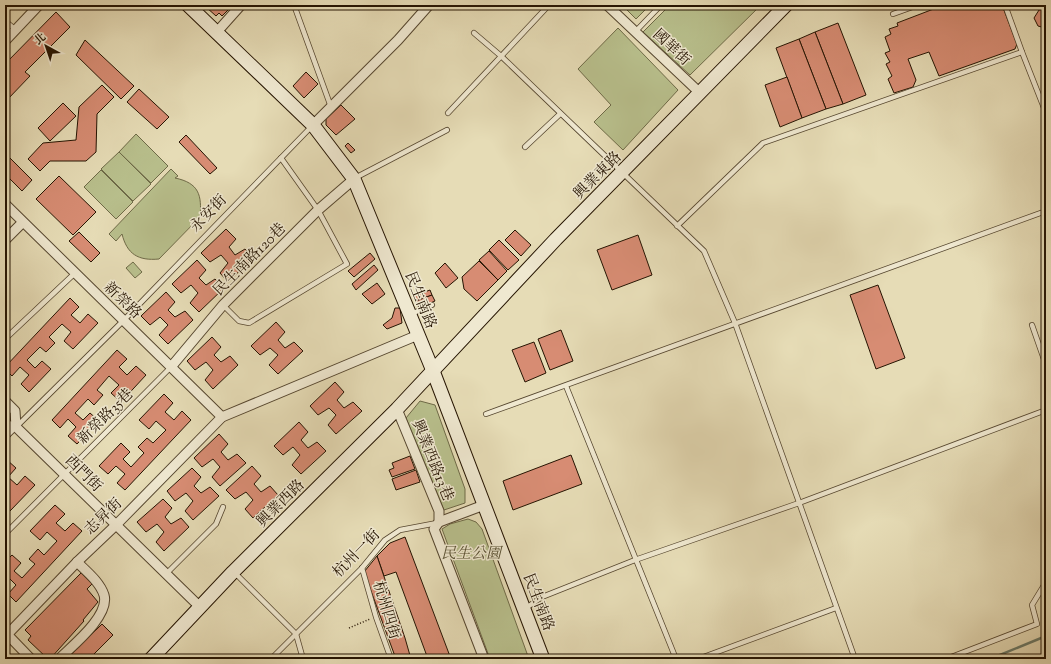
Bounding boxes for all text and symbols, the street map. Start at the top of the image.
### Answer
street label: 國華街 [647,25,695,71]
north arrow [26,26,66,66]
text: 北 [31,29,50,49]
street label: 興業東路 [569,147,627,205]
street label: 永安街 [186,191,232,238]
street label: 民生南路120巷 [209,219,291,301]
street label: 民生南路 [399,269,441,332]
street label: 新榮路 [98,278,145,324]
street label: 新榮路35巷 [73,384,139,450]
street label: 興業西路13巷 [406,417,457,504]
street label: 西門街 [60,451,106,497]
street label: 興業西路 [252,475,310,533]
street label: 志昇街 [81,494,128,540]
street label: 杭州一街 [329,525,385,583]
park label: 民生公園 [441,544,503,565]
street label: 民生南路 [517,571,558,634]
street label: 杭州四街 [367,579,404,642]

